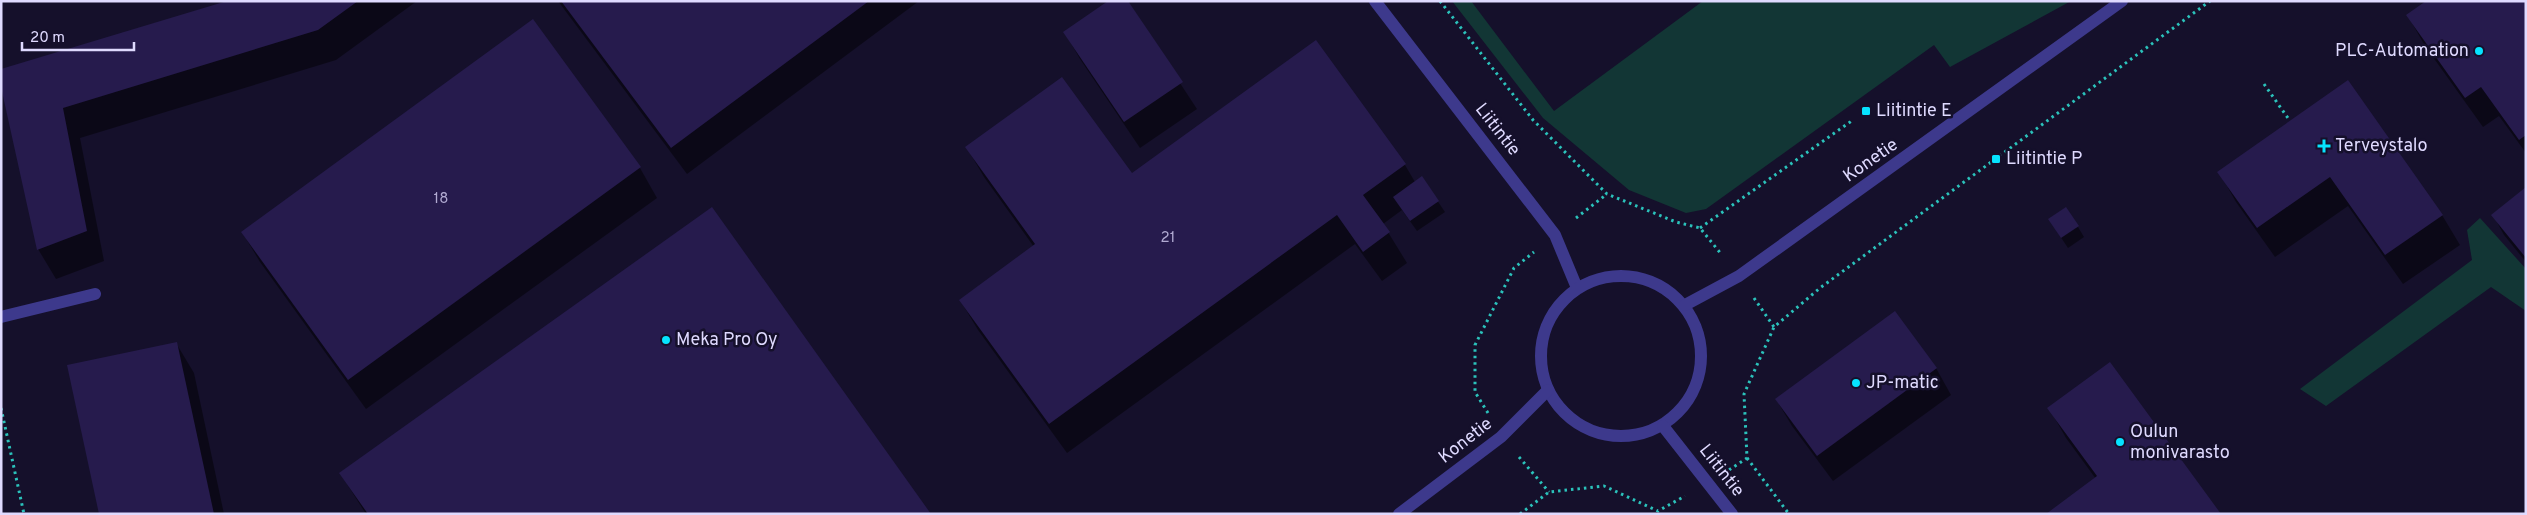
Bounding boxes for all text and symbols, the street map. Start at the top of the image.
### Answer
scale bar [22,20,135,52]
text: 20 m [30,29,65,48]
place label: PLC-Automation [2335,40,2469,63]
marker: PLC-Automation [2473,45,2485,57]
street label: Liitintie [1469,99,1525,161]
place label: Liitintie E [1876,100,1952,123]
marker: Liitintie E [1860,105,1872,117]
street label: Konetie [1839,134,1903,188]
place label: Terveystalo [2335,135,2428,158]
marker: Terveystalo [2317,139,2331,153]
place label: Liitintie P [2006,148,2082,171]
marker: Liitintie P [1990,153,2002,165]
house number: 18 [434,190,448,209]
house number: 21 [1161,229,1175,248]
place label: Meka Pro Oy [676,329,778,352]
marker: Meka Pro Oy [660,334,672,346]
place label: JP-matic [1866,372,1939,395]
marker: JP-matic [1850,377,1862,389]
street label: Konetie [1434,413,1498,469]
place label: Oulun monivarasto [2130,421,2230,465]
marker: Oulun monivarasto [2114,436,2126,448]
street label: Liitintie [1693,440,1749,502]

